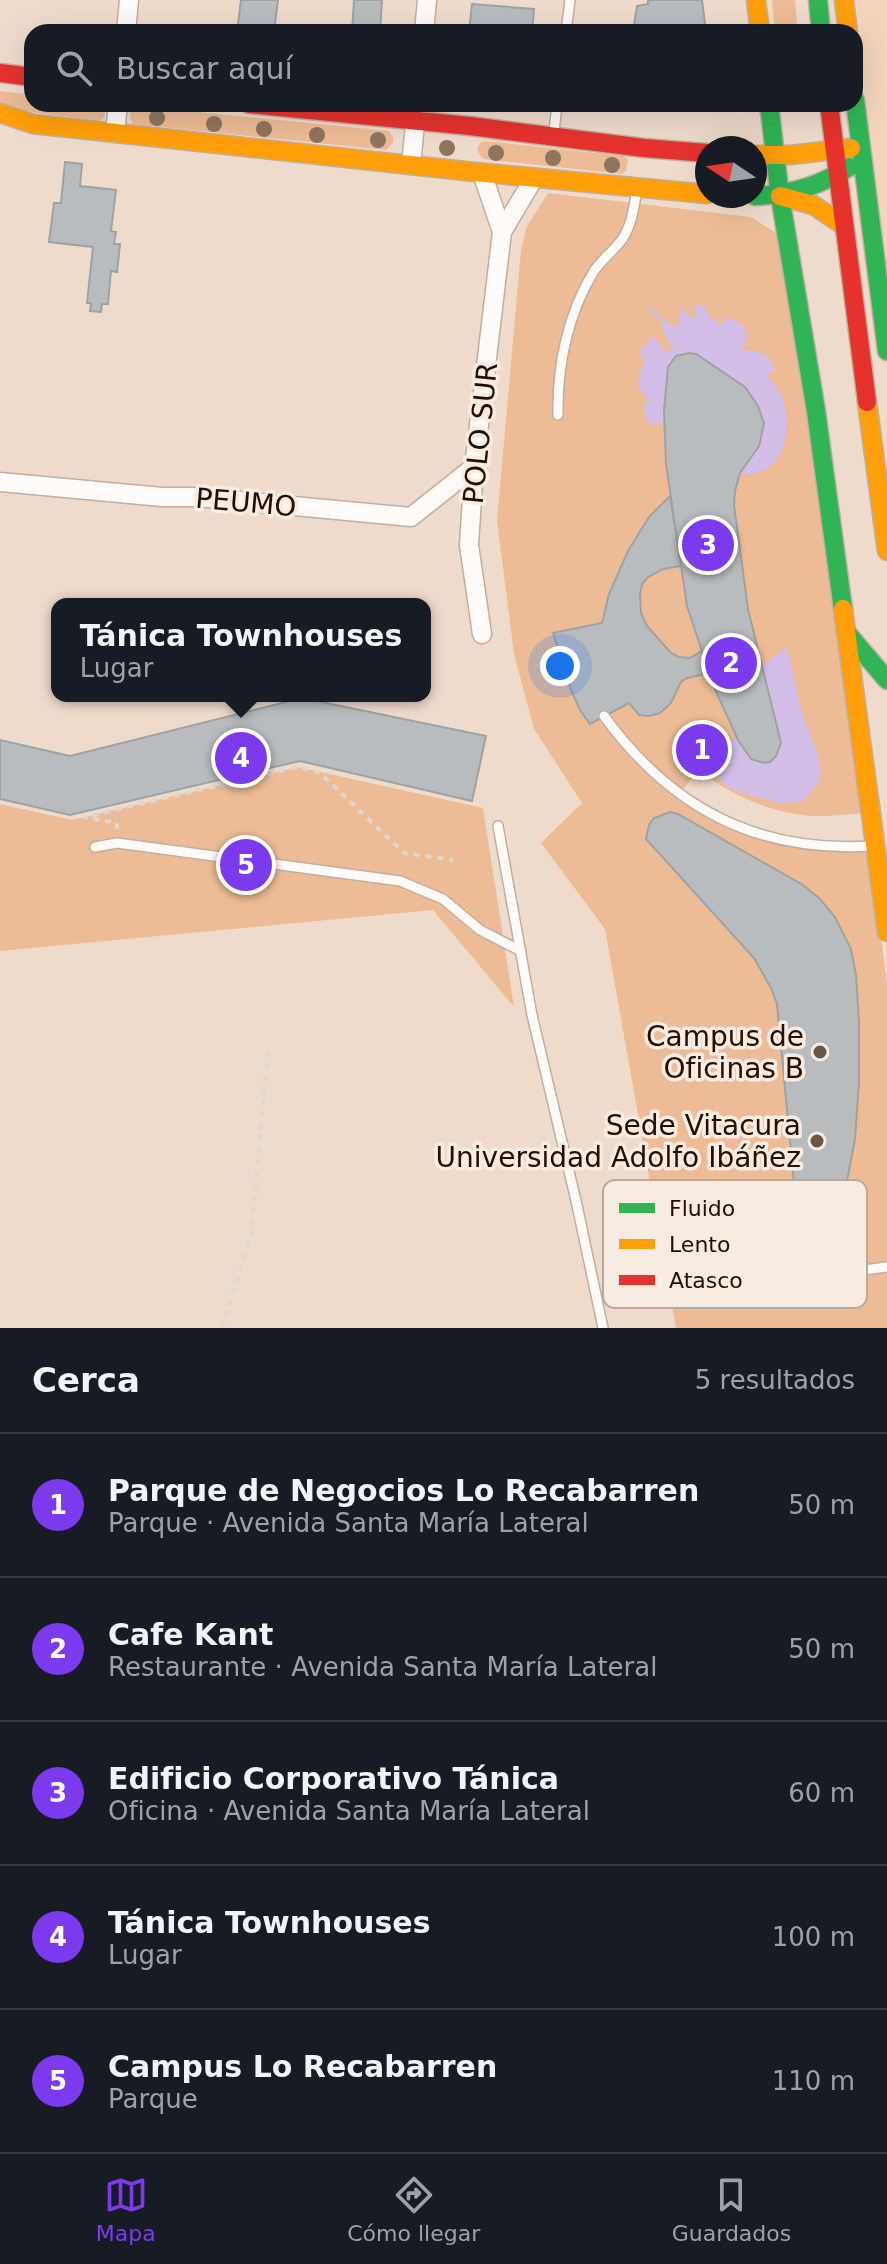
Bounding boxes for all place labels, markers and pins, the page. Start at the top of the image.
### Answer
pin: 3 [682,515,734,575]
pin: 2 [705,633,757,693]
pin: 1 [676,720,728,780]
pin: 4 [215,728,267,788]
pin: 5 [220,835,272,895]
place label: Campus de Oficinas B [646,1020,804,1085]
marker: Campus de Oficinas B [811,1043,829,1061]
place label: Sede Vitacura Universidad Adolfo Ibáñez [436,1109,801,1174]
marker: Sede Vitacura Universidad Adolfo Ibáñez [808,1132,826,1150]

